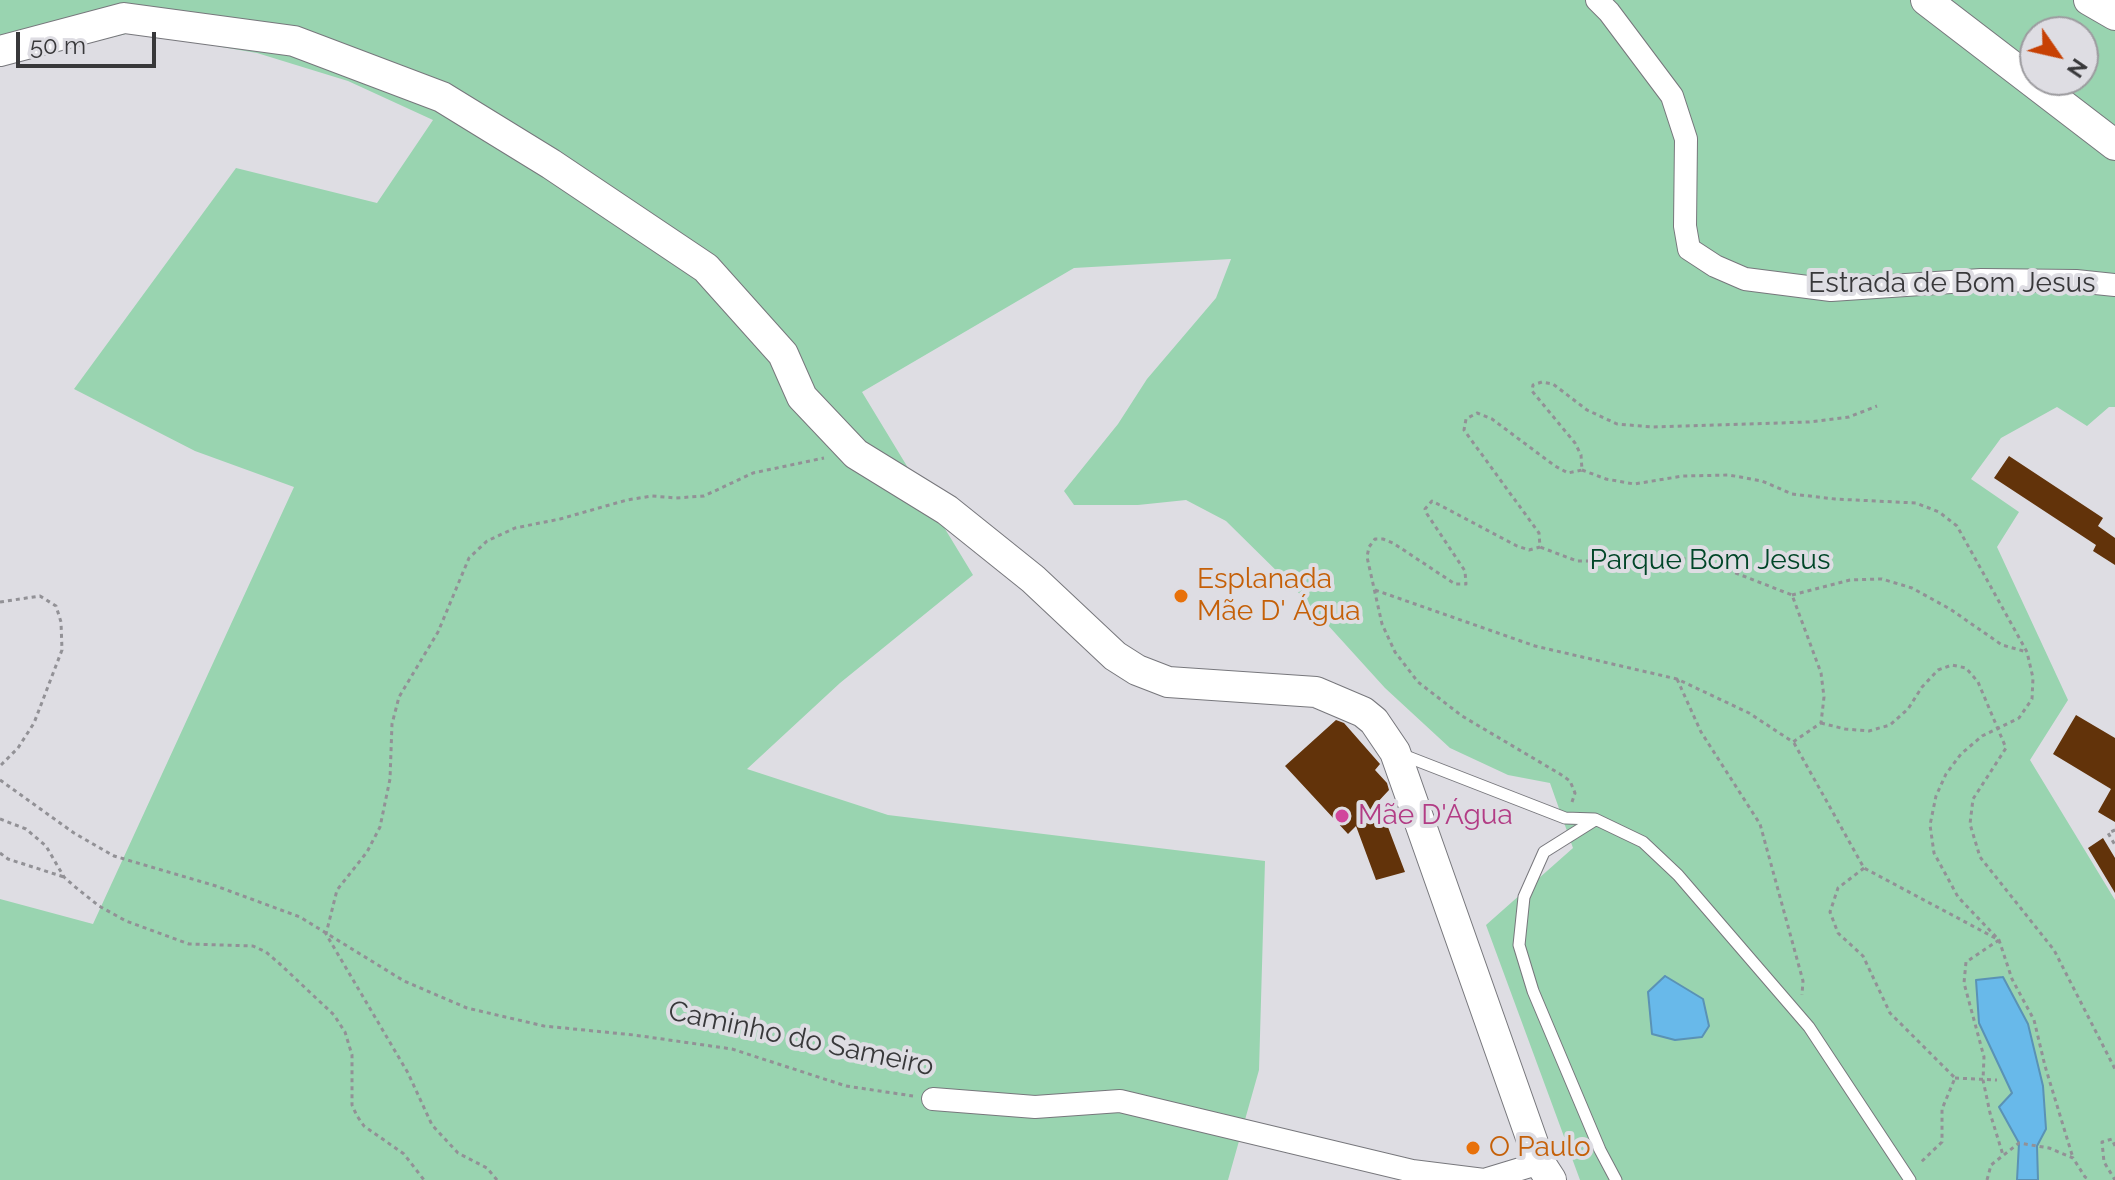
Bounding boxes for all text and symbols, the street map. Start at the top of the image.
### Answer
scale bar [20,16,160,66]
north arrow [2019,16,2099,96]
text: 50 m [30,31,86,60]
text: N [2062,54,2093,83]
street label: Estrada de Bom Jesus [1808,267,2096,301]
park label: Parque Bom Jesus [1590,544,1830,578]
place label: Esplanada Mãe D' Água [1197,563,1361,629]
marker: Esplanada Mãe D' Água [1172,587,1190,605]
place label: Mãe D'Água [1358,799,1513,833]
marker: Mãe D'Água [1333,807,1351,825]
street label: Caminho do Sameiro [665,994,937,1084]
place label: O Paulo [1489,1131,1591,1165]
marker: O Paulo [1464,1139,1482,1157]

